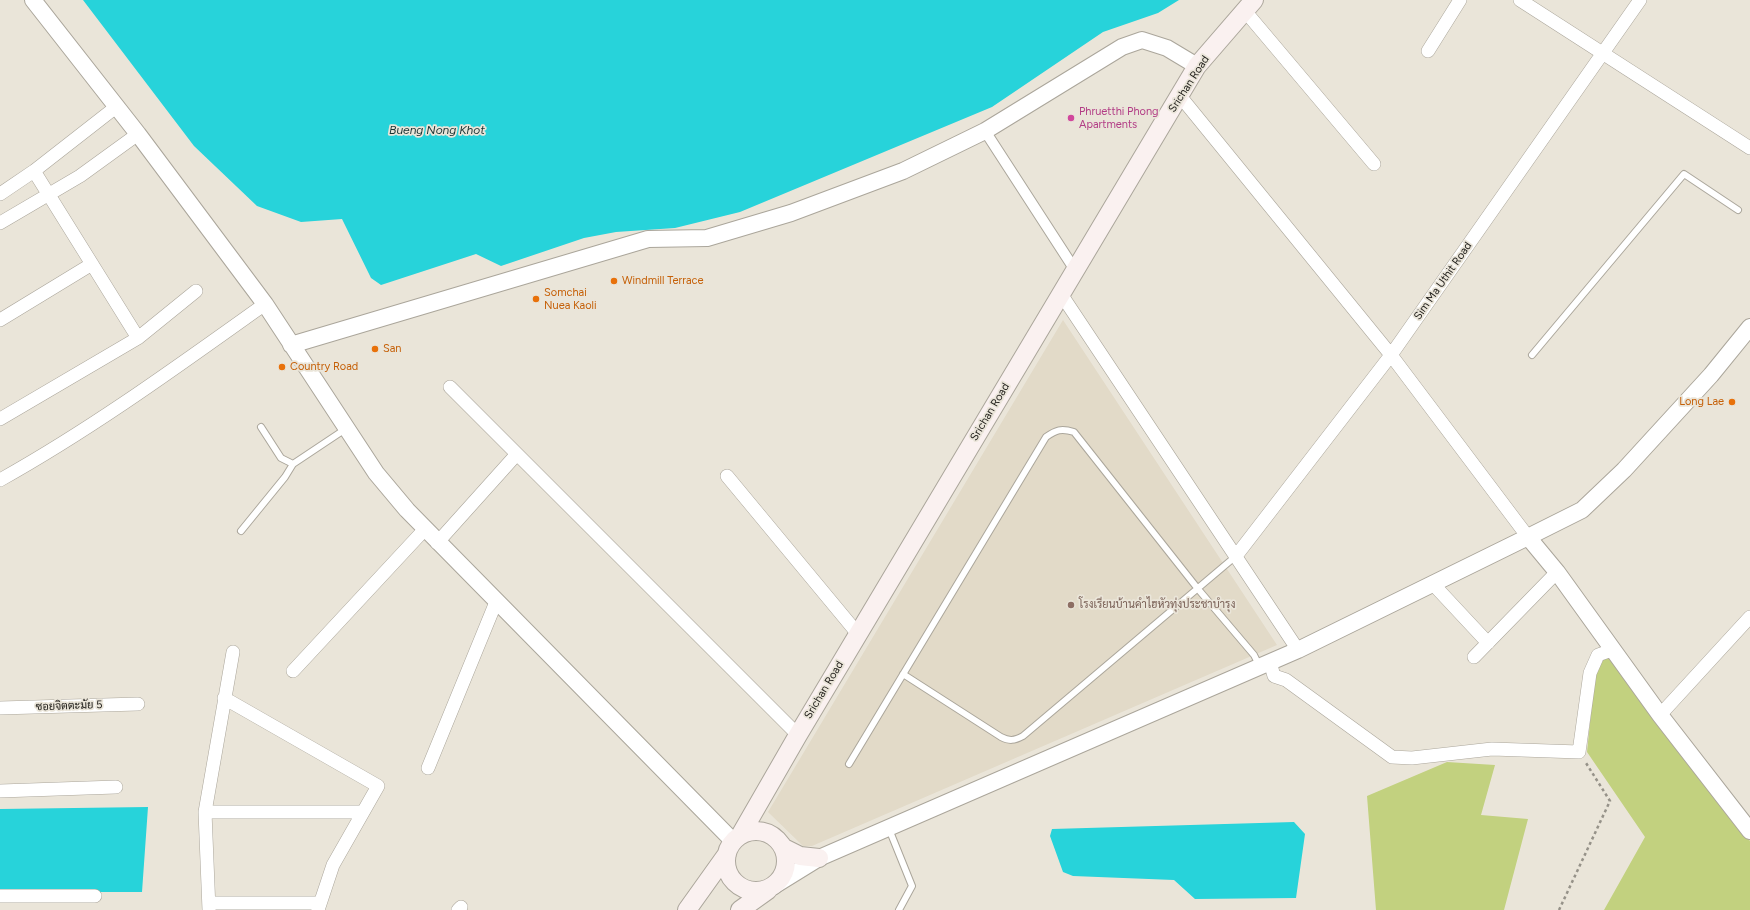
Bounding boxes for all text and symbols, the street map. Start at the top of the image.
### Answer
street label: Srichan Road [1166,53,1212,115]
place label: Phruetthi Phong Apartments [1079,105,1159,131]
marker: Phruetthi Phong Apartments [1066,113,1076,123]
water label: Bueng Nong Khot [389,123,485,137]
street label: Sim Ma Uthit Road [1411,240,1475,322]
place label: Windmill Terrace [622,274,704,288]
marker: Windmill Terrace [609,276,619,286]
place label: Somchai Nuea Kaoli [544,286,597,312]
marker: Somchai Nuea Kaoli [531,294,541,304]
place label: San [383,342,402,356]
marker: San [370,344,380,354]
place label: Country Road [290,360,358,374]
marker: Country Road [277,362,287,372]
street label: Srichan Road [968,381,1012,443]
place label: Long Lae [1679,395,1724,409]
marker: Long Lae [1727,397,1737,407]
place label: โรงเรียนบ้านคำไฮหัวทุ่งประชาบำรุง [1079,598,1235,612]
marker: โรงเรียนบ้านคำไฮหัวทุ่งประชาบำรุง [1066,600,1076,610]
street label: Srichan Road [802,659,846,721]
street label: ซอยจิตตะมัย 5 [35,698,103,714]

